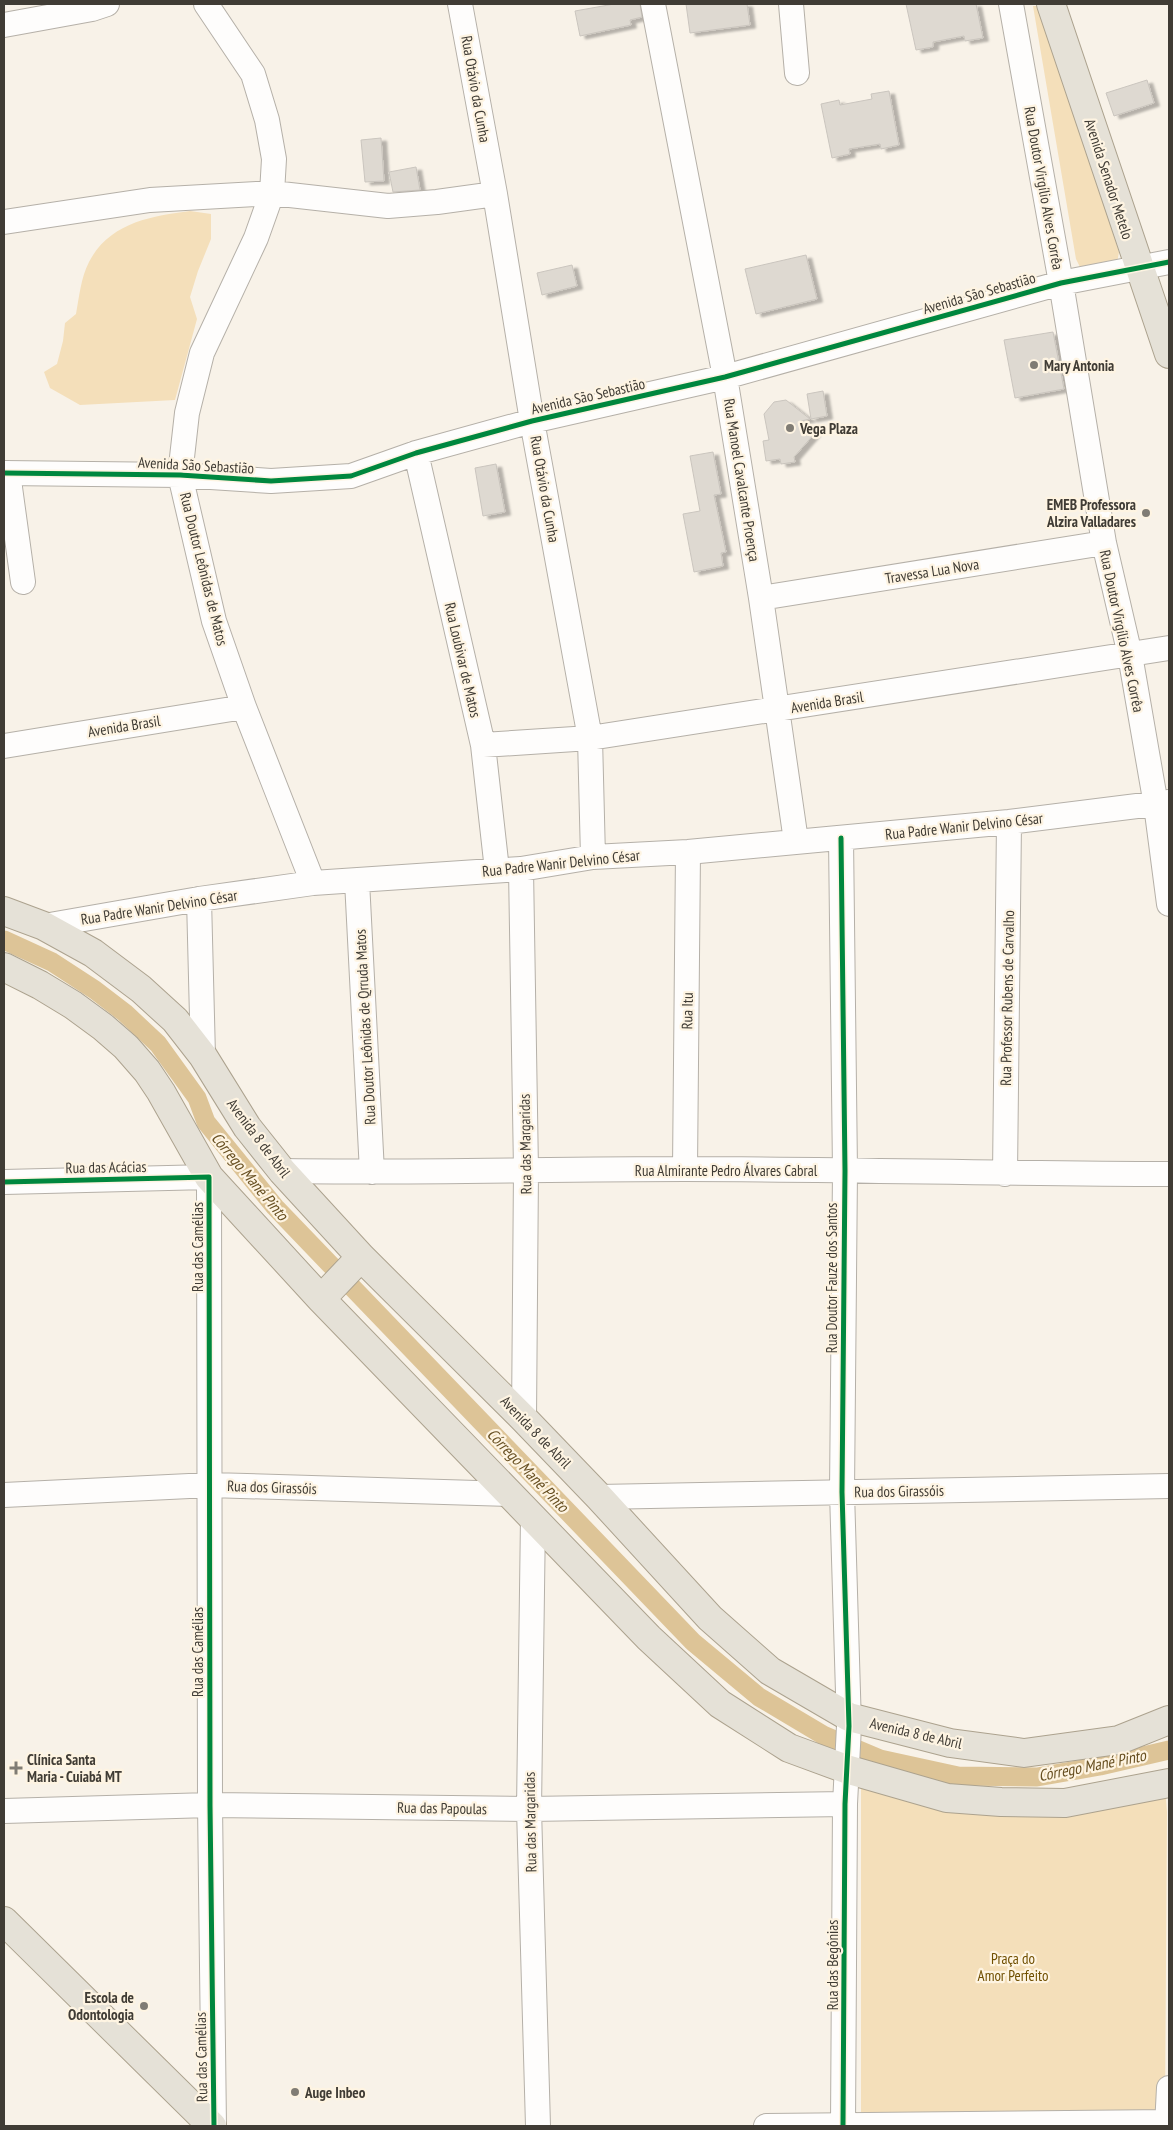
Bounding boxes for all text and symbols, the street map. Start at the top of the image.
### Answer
street label: Rua Otávio da Cunha [457,34,495,144]
street label: Rua Doutor Virgílio Alves Corrêa [1020,105,1068,271]
street label: Avenida Senador Metelo [1081,116,1137,242]
street label: Avenida São Sebastião [920,268,1038,318]
place label: Mary Antonia [1044,356,1114,375]
marker: Mary Antonia [1028,359,1040,371]
street label: Avenida São Sebastião [529,374,647,418]
street label: Rua Manoel Cavalcante Proença [720,397,764,563]
place label: Vega Plaza [799,419,858,438]
marker: Vega Plaza [784,422,796,434]
street label: Rua Otávio da Cunha [526,434,564,544]
street label: Avenida São Sebastião [137,452,255,478]
street label: Rua Doutor Leônidas de Matos [176,490,232,648]
place label: EMEB Professora Alzira Valladares [1046,495,1136,531]
marker: EMEB Professora Alzira Valladares [1140,507,1152,519]
street label: Rua Doutor Virgílio Alves Corrêa [1096,548,1148,714]
street label: Travessa Lua Nova [884,554,980,588]
street label: Rua Loubivar de Matos [441,601,485,719]
street label: Avenida Brasil [789,687,865,717]
street label: Avenida Brasil [86,711,162,741]
street label: Rua Padre Wanir Delvino César [884,808,1045,844]
street label: Rua Padre Wanir Delvino César [481,845,642,881]
street label: Rua Padre Wanir Delvino César [79,885,240,929]
street label: Rua Professor Rubens de Carvalho [996,910,1018,1086]
street label: Rua Doutor Leônidas de Qrruda Matos [350,929,380,1125]
street label: Rua Itu [677,992,697,1030]
street label: Rua das Margaridas [515,1093,535,1195]
street label: Avenida 8 de Abril [223,1095,295,1182]
water label: Córrego Mané Pinto [207,1128,293,1225]
street label: Rua das Acácias [65,1157,147,1177]
street label: Rua Almirante Pedro Álvares Cabral [635,1161,818,1180]
street label: Rua das Camélias [188,1202,207,1292]
street label: Rua Doutor Fauze dos Santos [822,1203,841,1353]
street label: Avenida 8 de Abril [497,1392,576,1473]
water label: Córrego Mané Pinto [483,1424,574,1517]
street label: Rua dos Girassóis [227,1476,317,1498]
street label: Rua dos Girassóis [854,1481,944,1501]
street label: Rua das Camélias [188,1607,207,1697]
street label: Avenida 8 de Abril [868,1713,964,1753]
water label: Córrego Mané Pinto [1037,1745,1148,1785]
place label: Clínica Santa Maria - Cuiabá MT [27,1750,122,1786]
marker: Clínica Santa Maria - Cuiabá MT [9,1761,23,1775]
street label: Rua das Margaridas [520,1771,540,1873]
street label: Rua das Papoulas [397,1798,487,1818]
street label: Rua das Begônias [823,1920,842,2010]
park label: Praça do Amor Perfeito [978,1949,1048,1985]
place label: Escola de Odontologia [68,1988,134,2024]
marker: Escola de Odontologia [138,2000,150,2012]
street label: Rua das Camélias [191,2012,211,2102]
place label: Auge Inbeo [304,2083,366,2102]
marker: Auge Inbeo [289,2086,301,2098]

